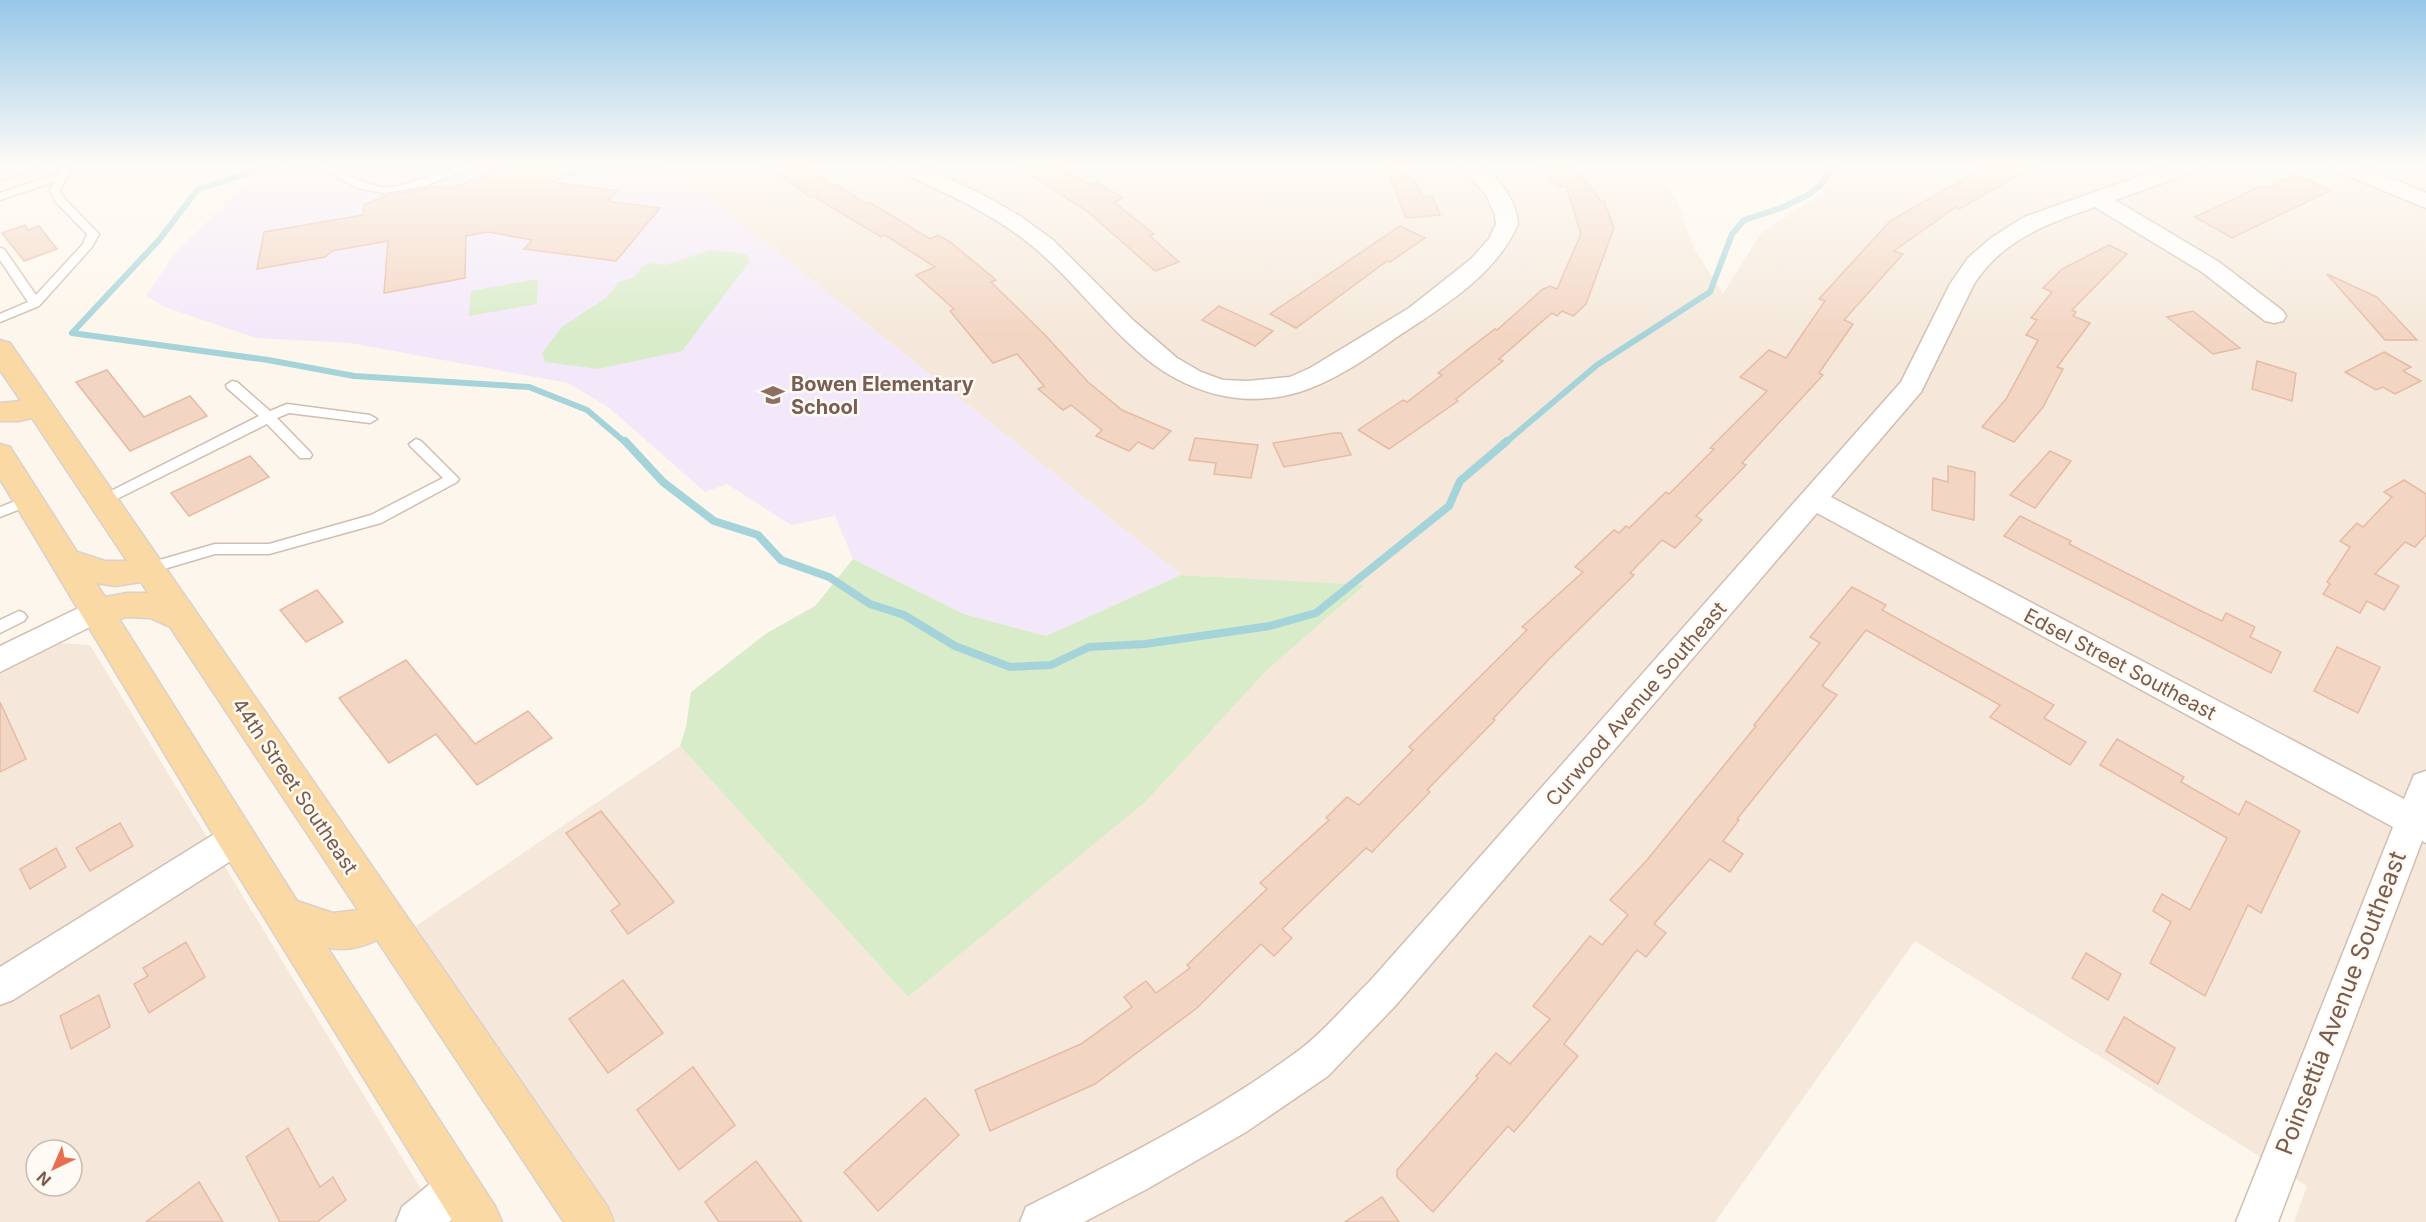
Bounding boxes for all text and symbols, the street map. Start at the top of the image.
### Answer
place label: Bowen Elementary School [791,372,974,419]
school or university icon: Bowen Elementary School [760,382,786,408]
street label: Curwood Avenue Southeast [1541,597,1732,811]
street label: Edsel Street Southeast [2020,603,2221,725]
street label: 44th Street Southeast [227,693,363,879]
street label: Poinsettia Avenue Southeast [2269,847,2412,1159]
north arrow [24,1138,84,1198]
text: N [32,1167,55,1190]

